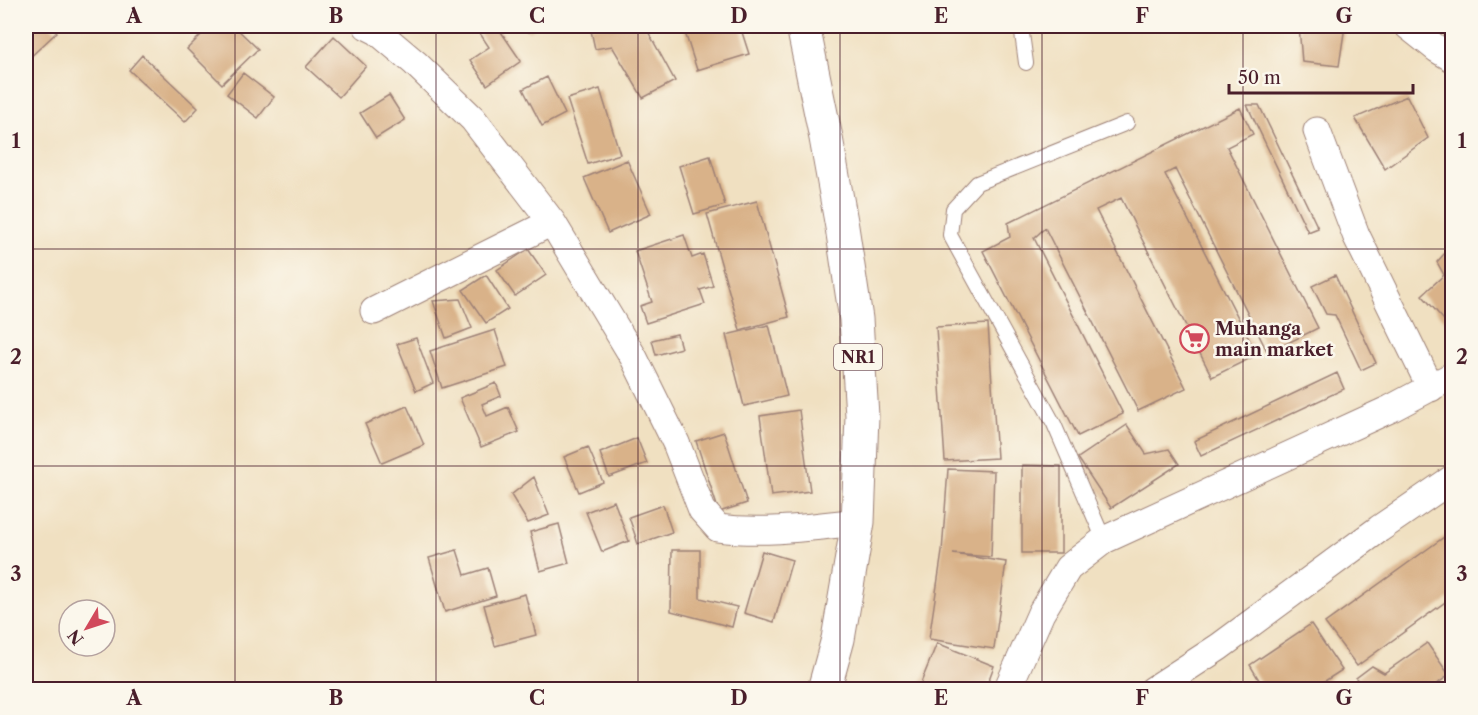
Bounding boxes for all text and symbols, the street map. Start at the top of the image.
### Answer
text: A [125,4,142,28]
text: B [329,4,344,28]
text: C [529,4,545,28]
text: D [730,4,748,28]
text: E [934,4,948,28]
text: F [1135,4,1149,28]
text: G [1336,4,1353,28]
scale bar [1229,57,1414,95]
text: 50 m [1238,67,1281,89]
text: 1 [12,129,21,153]
text: 1 [1458,129,1467,153]
place label: Muhanga main market [1215,318,1334,361]
supermarket icon: Muhanga main market [1178,323,1210,355]
road number: NR1 [834,344,882,370]
text: 2 [10,345,22,369]
text: 2 [1456,345,1468,369]
text: 3 [10,562,22,586]
text: 3 [1456,562,1468,586]
north arrow [57,598,117,658]
text: N [63,626,87,649]
text: A [125,686,142,710]
text: B [329,686,344,710]
text: C [529,686,545,710]
text: D [730,686,748,710]
text: E [934,686,948,710]
text: F [1135,686,1149,710]
text: G [1336,686,1353,710]

